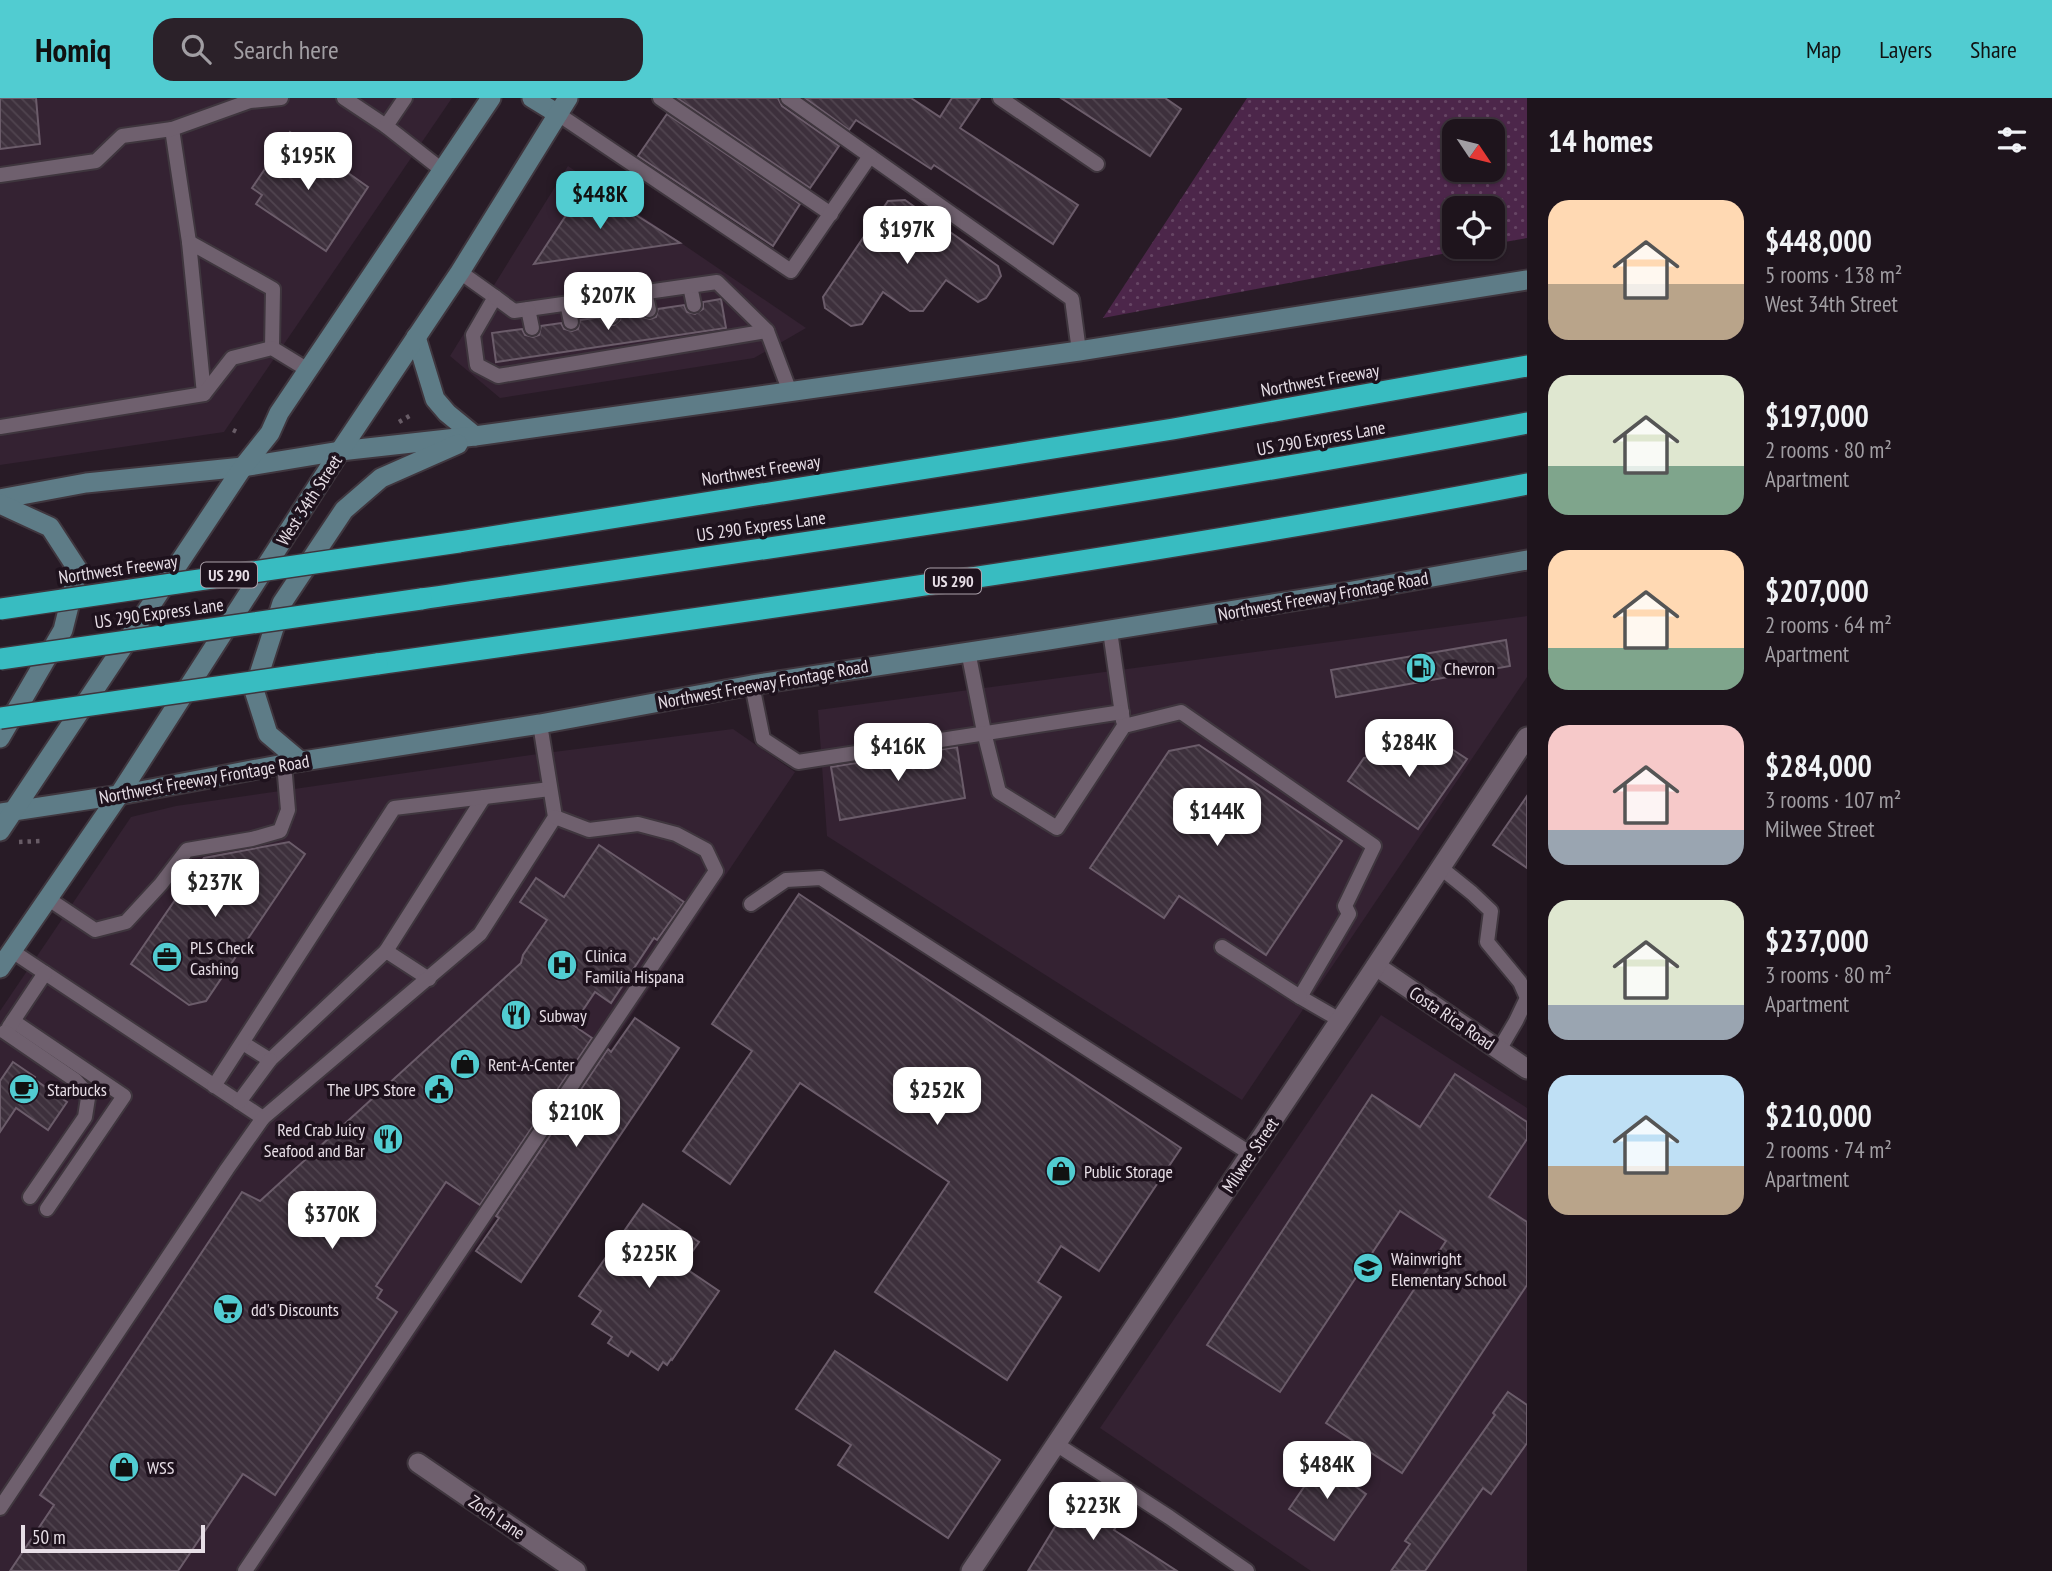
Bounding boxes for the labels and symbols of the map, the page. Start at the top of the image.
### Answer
north arrow [1442,119,1505,182]
pin: $195K [259,132,357,192]
pin: $448K [551,172,649,231]
pin: $197K [858,206,956,266]
pin: $207K [559,272,657,332]
street label: Northwest Freeway [1259,358,1381,402]
street label: US 290 Express Lane [1255,415,1387,461]
street label: Northwest Freeway [700,449,822,491]
street label: West 34th Street [271,450,347,550]
street label: US 290 Express Lane [695,506,827,546]
street label: Northwest Freeway [57,549,179,589]
road number: US 290 [201,562,257,588]
street label: Northwest Freeway Frontage Road [1216,566,1430,626]
road number: US 290 [925,568,981,594]
street label: US 290 Express Lane [93,593,225,633]
fuel station icon: Chevron [1404,651,1438,685]
street label: Northwest Freeway Frontage Road [656,654,870,714]
place label: Chevron [1444,657,1495,680]
pin: $284K [1360,720,1458,779]
pin: $416K [849,724,947,783]
street label: Northwest Freeway Frontage Road [97,749,311,809]
pin: $144K [1168,788,1266,848]
pin: $237K [166,860,264,919]
place label: PLS Check Cashing [190,936,254,980]
office icon: PLS Check Cashing [150,940,184,974]
place label: Clinica Familia Hispana [585,944,684,988]
hospital icon: Clinica Familia Hispana [545,948,579,982]
street label: Costa Rica Road [1405,981,1499,1055]
restaurant icon: Subway [499,998,533,1032]
place label: Subway [539,1004,587,1027]
shop icon: Rent-A-Center [448,1047,482,1081]
place label: Rent-A-Center [488,1053,574,1076]
pin: $252K [888,1068,986,1127]
cafe icon: Starbucks [7,1072,41,1106]
public building icon: The UPS Store [422,1072,456,1106]
place label: Starbucks [47,1078,107,1101]
place label: The UPS Store [327,1078,416,1101]
pin: $210K [527,1090,625,1149]
street label: Milwee Street [1216,1113,1284,1197]
place label: Red Crab Juicy Seafood and Bar [264,1118,365,1162]
restaurant icon: Red Crab Juicy Seafood and Bar [371,1122,405,1156]
shop icon: Public Storage [1044,1154,1078,1188]
place label: Public Storage [1084,1160,1173,1183]
pin: $370K [283,1192,381,1251]
pin: $225K [600,1230,698,1290]
place label: Wainwright Elementary School [1391,1247,1507,1291]
school or university icon: Wainwright Elementary School [1351,1251,1385,1285]
supermarket icon: dd's Discounts [211,1292,245,1326]
place label: dd's Discounts [251,1298,339,1321]
pin: $484K [1278,1442,1376,1501]
shop icon: WSS [107,1450,141,1484]
place label: WSS [147,1456,175,1479]
pin: $223K [1044,1482,1142,1542]
street label: Zoch Lane [465,1490,529,1544]
scale bar [21,1522,205,1554]

